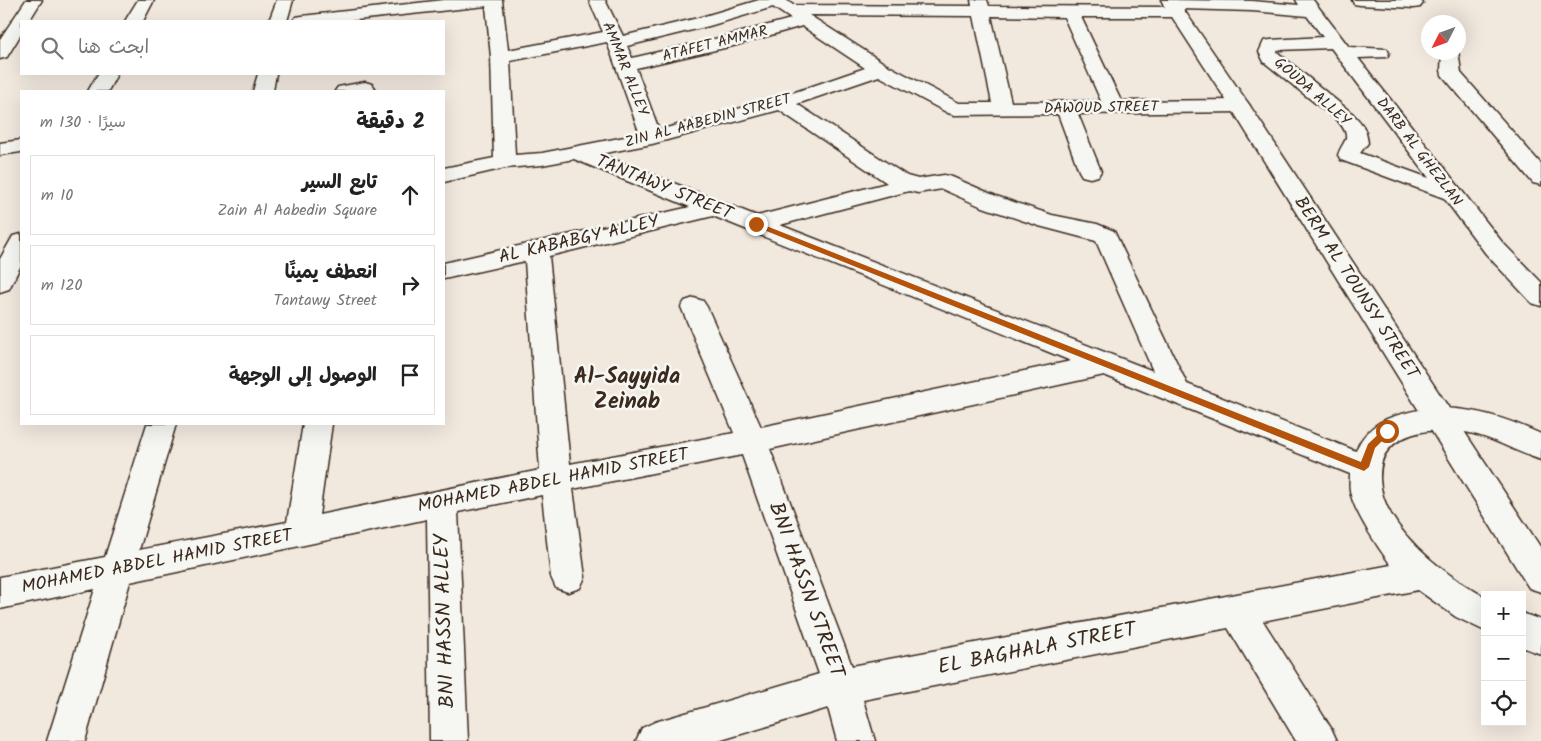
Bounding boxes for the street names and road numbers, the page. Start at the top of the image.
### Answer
street label: AMMAR ALLEY [595,18,655,121]
street label: ATAFET AMMAR [660,19,770,69]
street label: GOUDA ALLEY [1268,52,1357,133]
street label: ZIN AL AABEDIN STREET [622,87,796,155]
street label: DARB AL GHEZLAN [1370,92,1468,212]
street label: DAWOUD STREET [1043,95,1161,121]
street label: TANTAWY STREET [591,147,738,229]
street label: BERM AL TOUNSY STREET [1286,191,1427,386]
street label: AL KABABGY ALLEY [496,207,663,273]
street label: MOHAMED ABDEL HAMID STREET [415,440,692,522]
street label: BNI HASSN STREET [759,498,854,684]
street label: MOHAMED ABDEL HAMID STREET [19,521,296,603]
street label: BNI HASSN ALLEY [425,532,465,709]
street label: EL BAGHALA STREET [935,613,1141,684]

